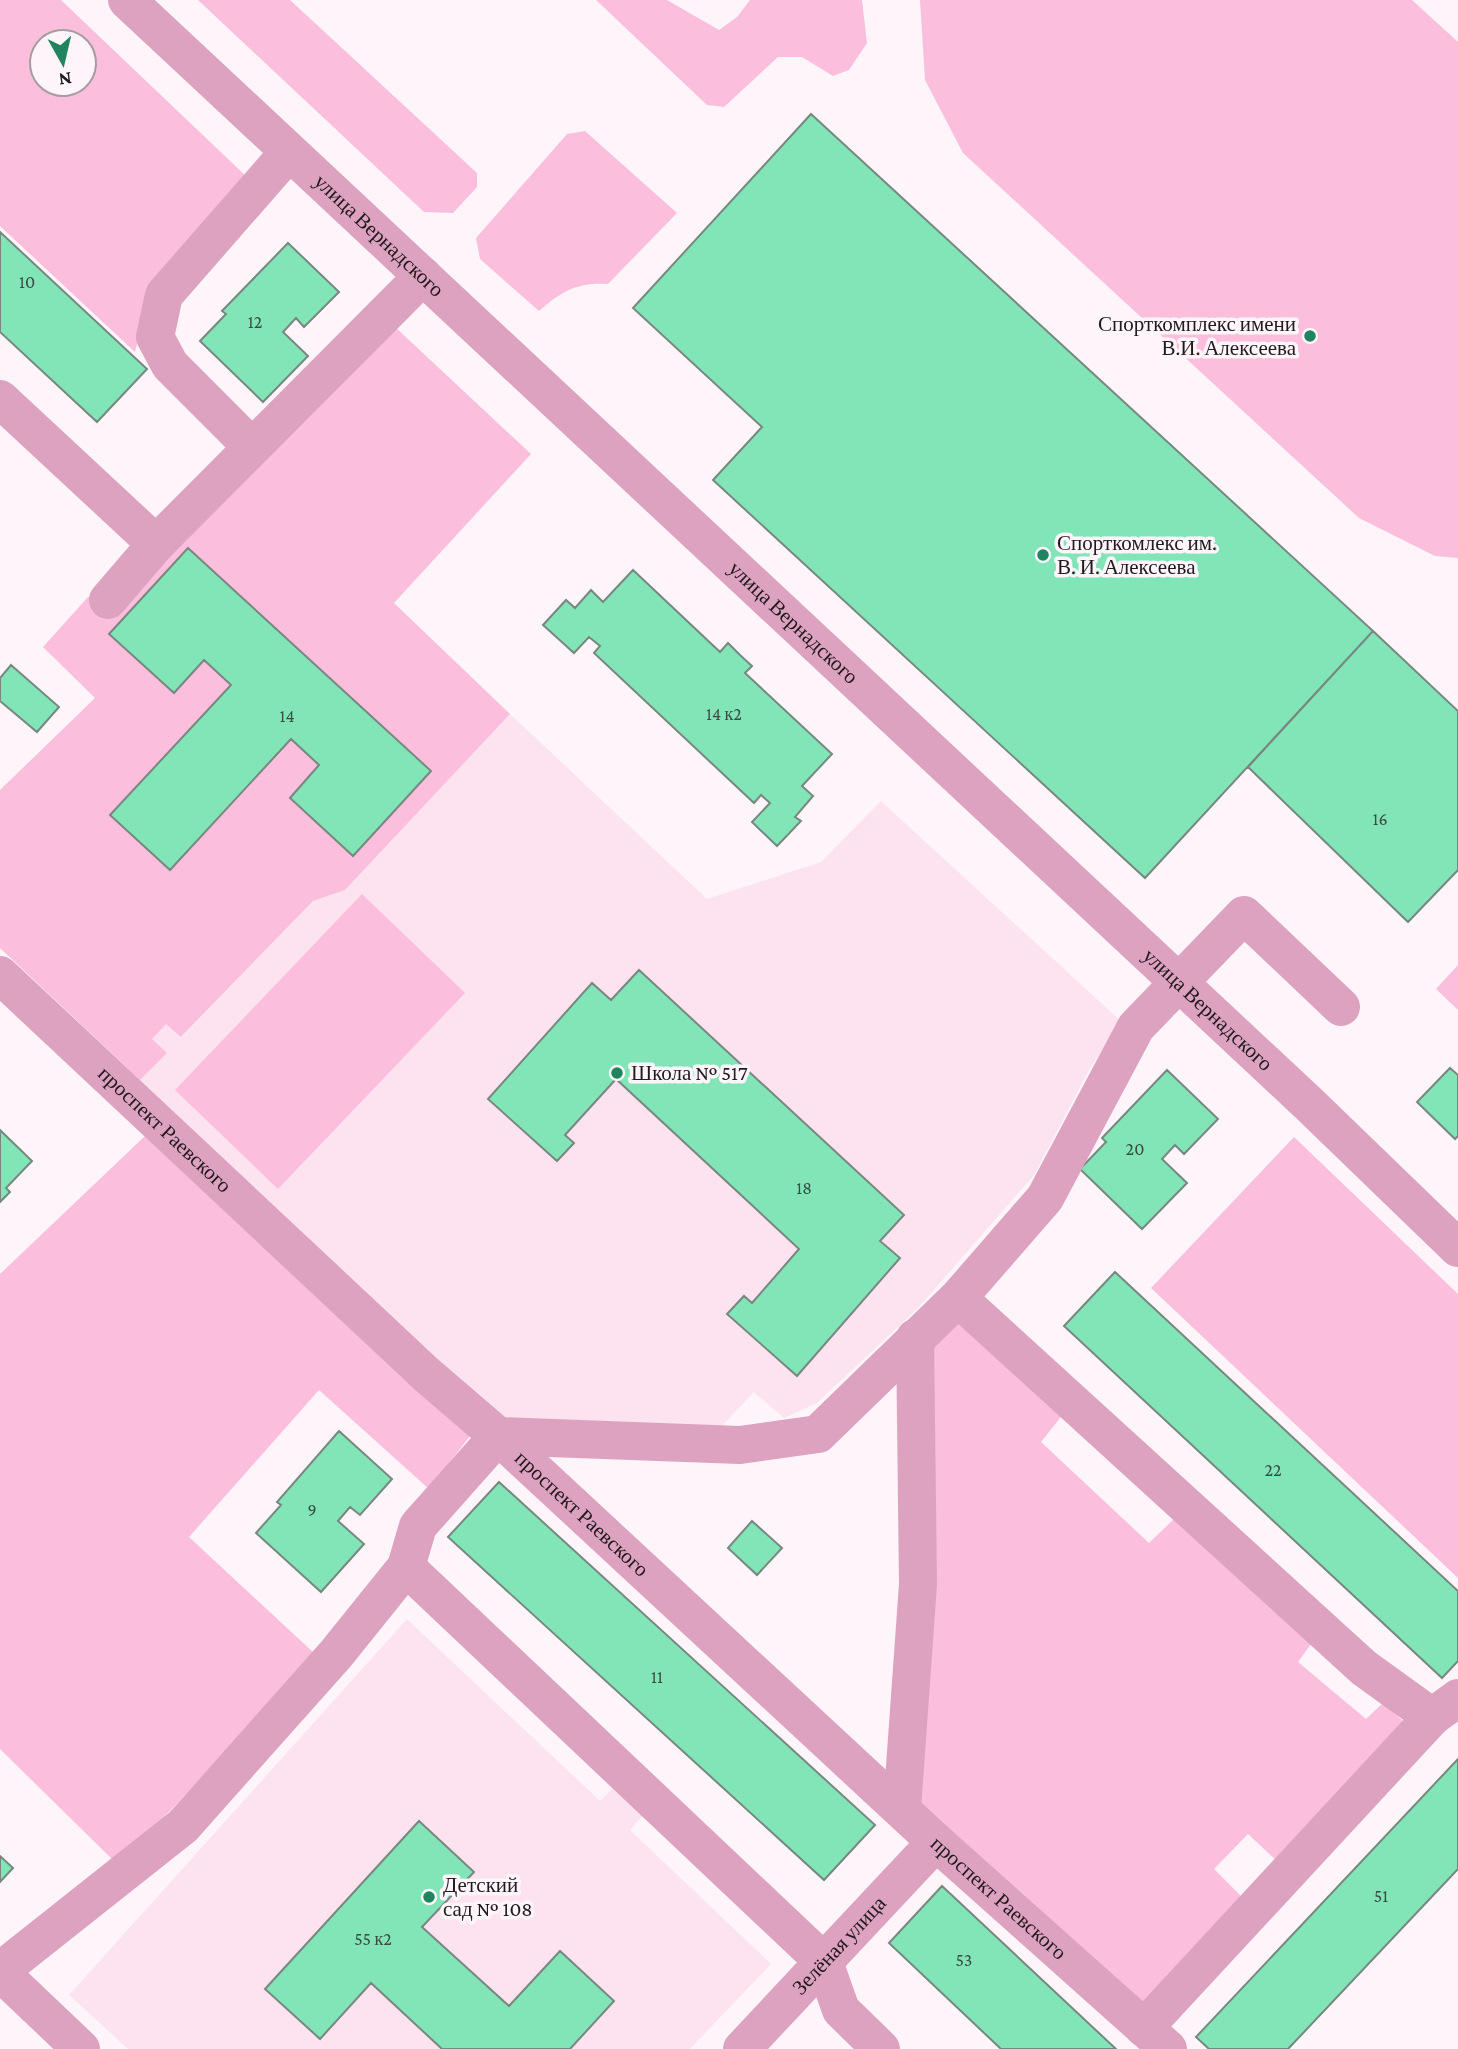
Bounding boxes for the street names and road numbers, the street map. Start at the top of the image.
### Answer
street label: улица Вернадского [309,169,449,302]
street label: улица Вернадского [724,556,863,689]
street label: улица Вернадского [1138,943,1278,1076]
street label: проспект Раевского [93,1061,236,1198]
street label: проспект Раевского [510,1446,654,1581]
street label: проспект Раевского [926,1831,1071,1965]
street label: Зелёная улица [787,1891,891,1999]

